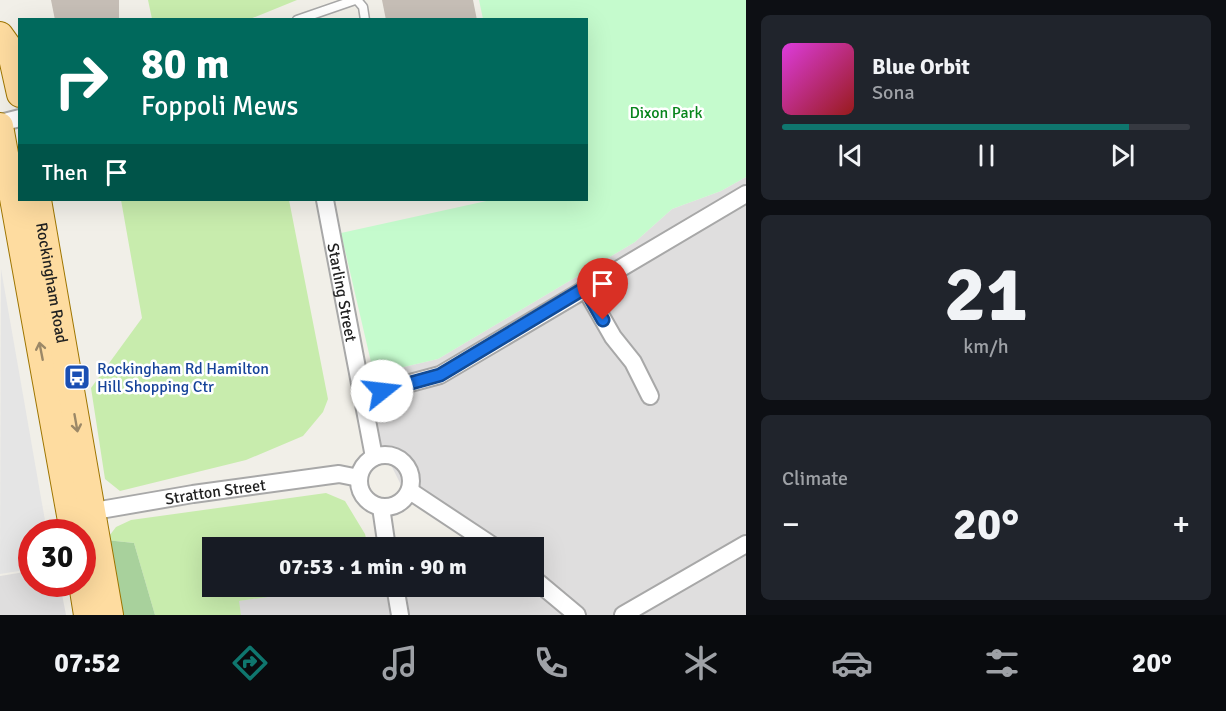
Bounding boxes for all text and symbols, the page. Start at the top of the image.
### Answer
text: 80 m [141,39,230,90]
icon: right [42,42,120,120]
text: Blue Orbit [872,53,970,80]
text: Sona [872,80,915,105]
text: Foppoli Mews [141,90,298,123]
park label: Dixon Park [630,103,703,123]
icon: previous [834,139,867,172]
icon: pause [970,139,1003,172]
icon: next [1106,139,1139,172]
icon: arrive [100,156,133,189]
text: Then [42,159,88,186]
street label: Rockingham Road [31,221,72,345]
street label: Starling Street [322,242,361,344]
text: 21 [944,247,1028,343]
pin [577,258,628,320]
icon: arrive [586,267,619,300]
text: km/h [963,334,1009,359]
one-way arrow [35,342,46,361]
place label: Rockingham Rd Hamilton Hill Shopping Ctr [97,359,269,397]
position arrow [350,359,414,423]
bus stop icon: Rockingham Rd Hamilton Hill Shopping Ctr [62,362,92,392]
one-way arrow [71,413,82,432]
text: Climate [782,466,848,491]
street label: Stratton Street [163,475,267,510]
text: 20° [953,497,1019,552]
text: − [782,504,800,545]
text: + [1172,504,1190,545]
speed limit sign: 30 [18,519,96,597]
text: 07:53 · 1 min · 90 m [279,553,467,580]
icon: directions [229,642,271,684]
icon: music [379,642,421,684]
icon: phone [530,642,572,684]
icon: climate [680,642,722,684]
icon: car [831,642,873,684]
icon: filters [981,642,1023,684]
text: 07:52 [54,647,121,680]
text: 20° [1132,647,1172,680]

